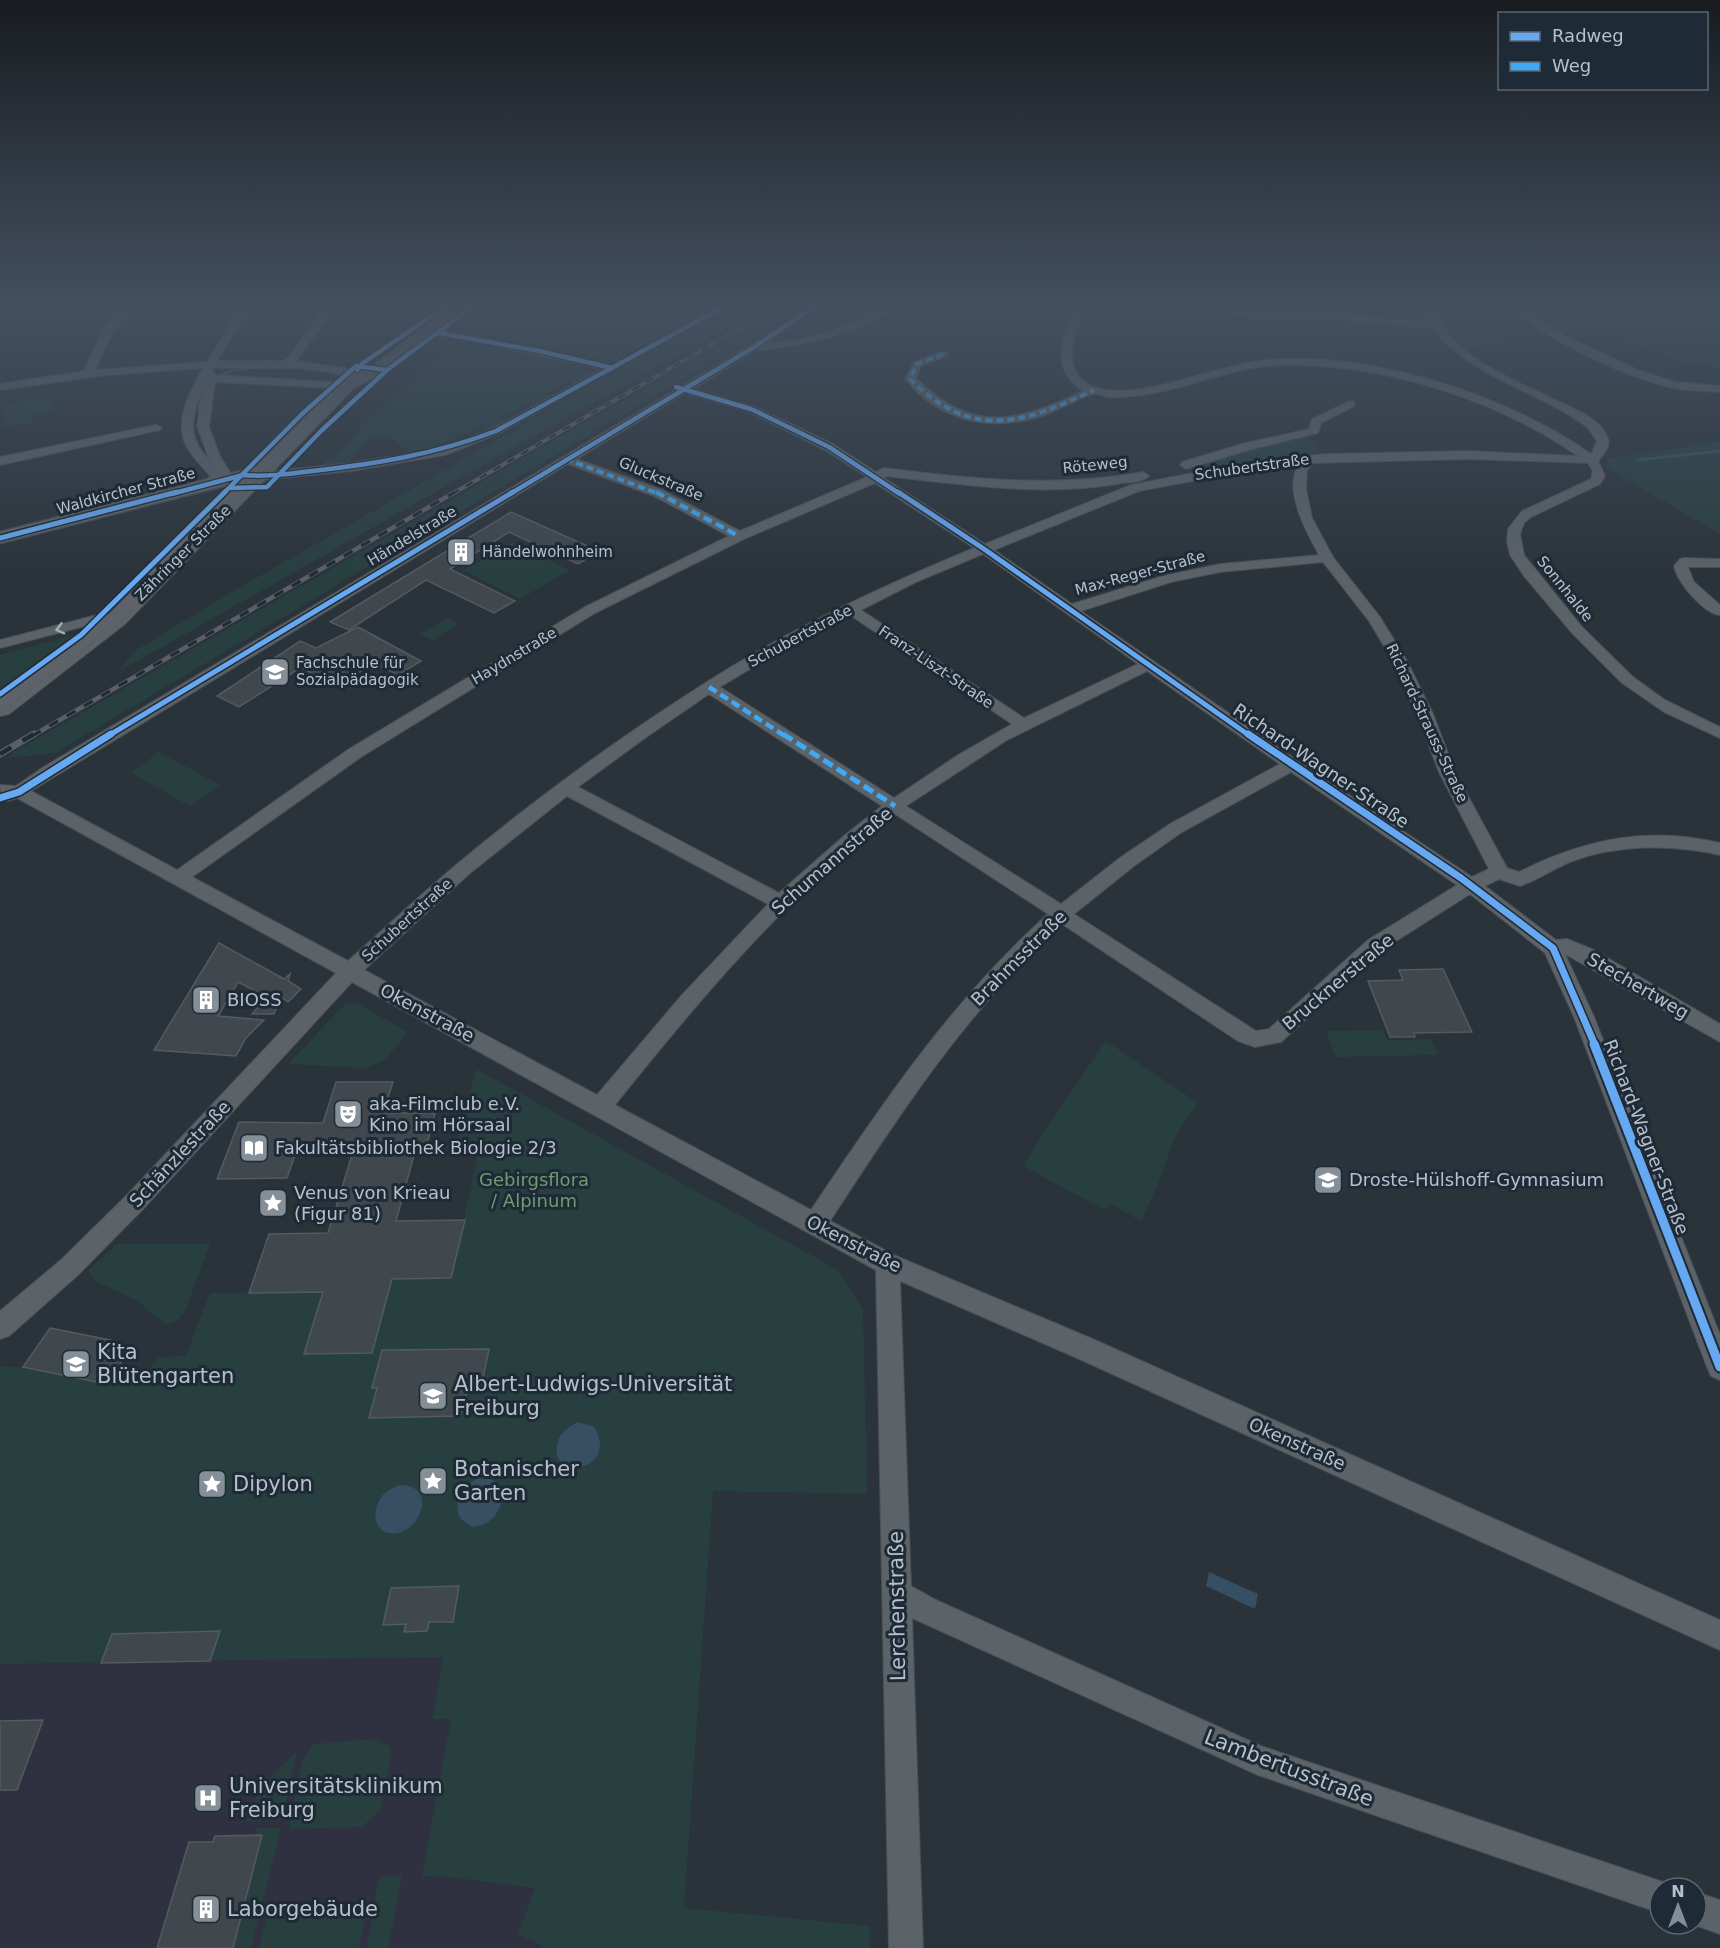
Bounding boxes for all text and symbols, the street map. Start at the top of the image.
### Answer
legend [1498,12,1708,90]
text: Radweg [1552,25,1624,46]
text: Weg [1552,55,1591,76]
street label: Schubertstraße [1194,450,1310,484]
street label: Gluckstraße [616,453,706,505]
street label: Röteweg [1062,453,1128,477]
street label: Waldkircher Straße [55,464,197,518]
street label: Zähringer Straße [131,501,235,605]
street label: Händelstraße [364,502,460,570]
building icon: Händelwohnheim [445,536,477,568]
place label: Händelwohnheim [482,543,613,561]
street label: Max-Reger-Straße [1073,547,1207,599]
street label: Sonnhalde [1533,553,1597,625]
street label: Schubertstraße [745,601,855,671]
one-way arrow [55,621,65,634]
street label: Franz-Liszt-Straße [875,622,997,712]
street label: Haydnstraße [468,624,560,688]
street label: Richard-Strauss-Straße [1382,641,1472,805]
place label: Fachschule für Sozialpädagogik [296,654,419,689]
school or university icon: Fachschule für Sozialpädagogik [259,656,291,688]
street label: Richard-Wagner-Straße [1229,699,1413,832]
street label: Schumannstraße [767,803,896,919]
street label: Schubertstraße [358,875,456,965]
street label: Brahmsstraße [967,906,1071,1010]
street label: Brucknerstraße [1278,929,1398,1034]
street label: Stechertweg [1584,948,1693,1023]
street label: Okenstraße [377,979,478,1046]
building icon: BIOSS [190,984,222,1016]
place label: BIOSS [227,989,282,1010]
street label: Richard-Wagner-Straße [1599,1036,1694,1238]
place label: aka-Filmclub e.V. Kino im Hörsaal [369,1093,520,1135]
street label: Schänzlestraße [125,1096,234,1211]
theatre icon: aka-Filmclub e.V. Kino im Hörsaal [332,1098,364,1130]
library icon: Fakultätsbibliothek Biologie 2/3 [238,1132,270,1164]
place label: Fakultätsbibliothek Biologie 2/3 [275,1137,557,1158]
school or university icon: Droste-Hülshoff-Gymnasium [1312,1164,1344,1196]
park label: Gebirgsflora / Alpinum [479,1169,589,1211]
place label: Droste-Hülshoff-Gymnasium [1349,1169,1604,1190]
place label: Venus von Krieau (Figur 81) [294,1182,450,1224]
place icon: Venus von Krieau (Figur 81) [257,1187,289,1219]
street label: Okenstraße [803,1211,905,1276]
place label: Kita Blütengarten [97,1340,234,1388]
school or university icon: Kita Blütengarten [60,1348,92,1380]
place label: Albert-Ludwigs-Universität Freiburg [454,1372,732,1420]
school or university icon: Albert-Ludwigs-Universität Freiburg [417,1380,449,1412]
street label: Okenstraße [1246,1413,1349,1474]
place label: Botanischer Garten [454,1457,579,1505]
place icon: Botanischer Garten [417,1465,449,1497]
place icon: Dipylon [196,1468,228,1500]
place label: Dipylon [233,1472,313,1496]
street label: Lerchenstraße [884,1531,910,1681]
street label: Lambertusstraße [1201,1725,1377,1811]
place label: Universitätsklinikum Freiburg [229,1774,443,1822]
hospital icon: Universitätsklinikum Freiburg [192,1782,224,1814]
north arrow [1648,1876,1708,1936]
text: N [1671,1882,1685,1901]
building icon: Laborgebäude [190,1893,222,1925]
place label: Laborgebäude [227,1897,378,1921]

